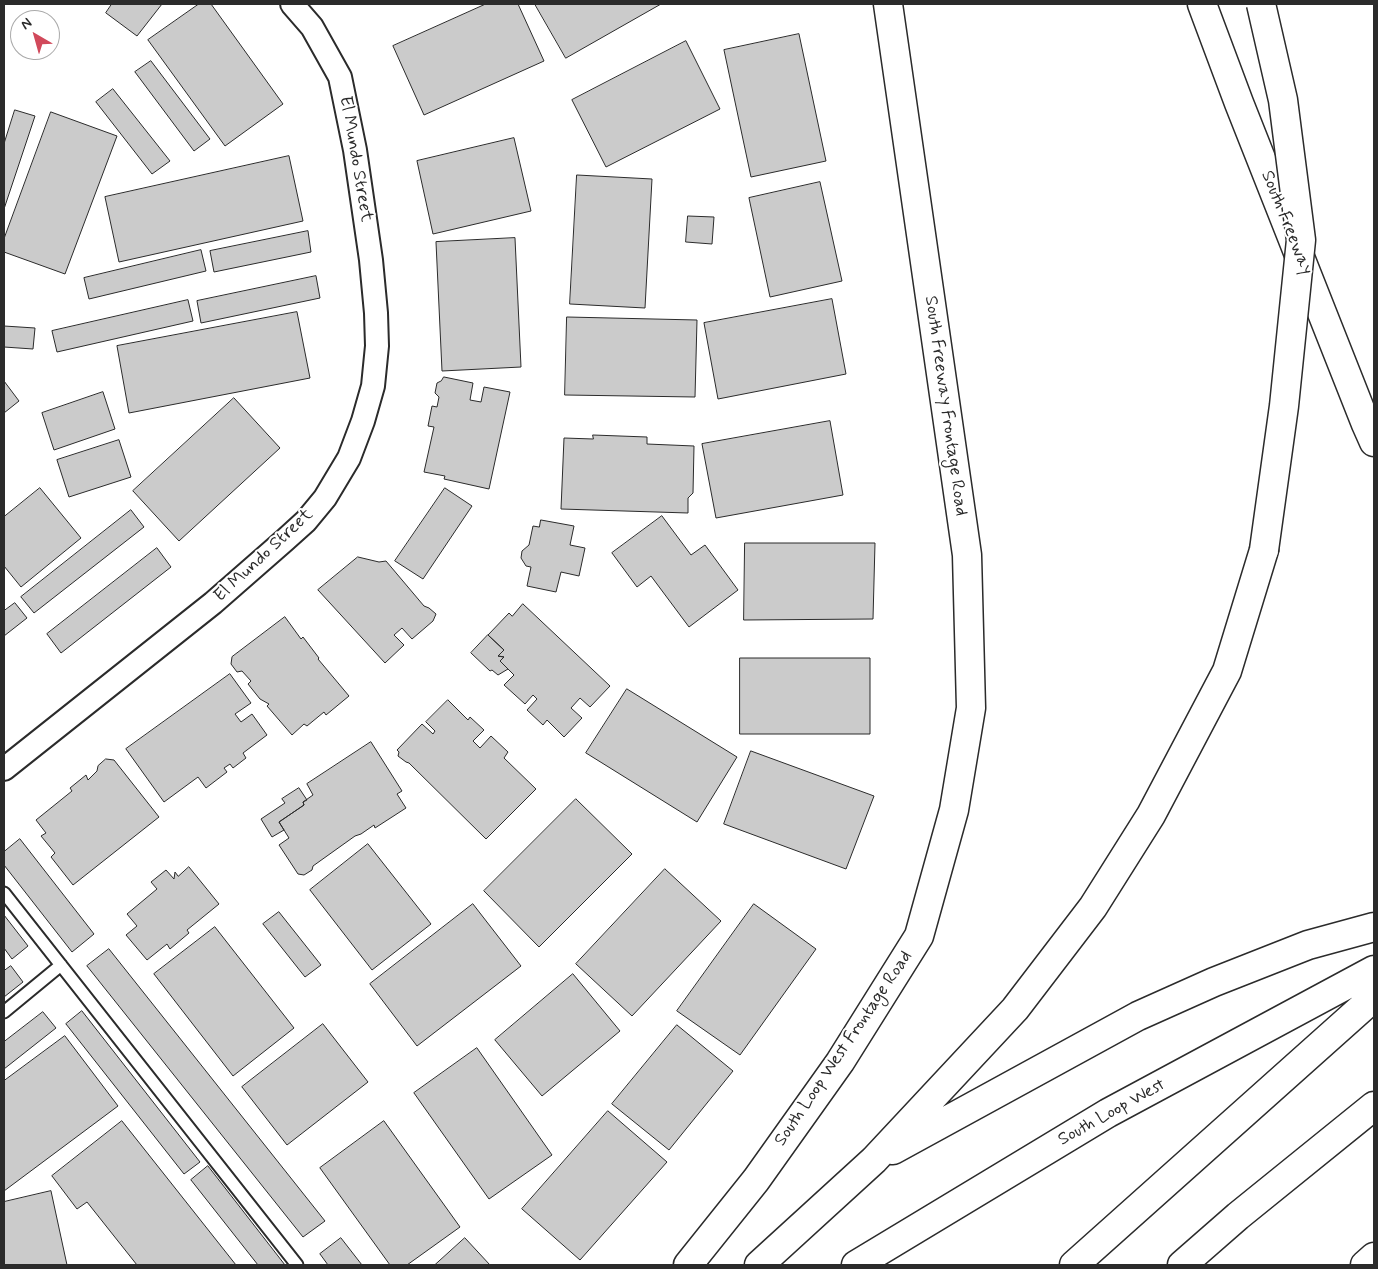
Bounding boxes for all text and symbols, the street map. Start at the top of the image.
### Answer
north arrow [10,10,60,60]
text: N [17,14,36,34]
street label: El Mundo Street [333,94,377,224]
street label: South Freeway [1255,168,1317,278]
street label: South Freeway Frontage Road [919,295,971,517]
street label: El Mundo Street [210,505,318,607]
street label: South Loop West Frontage Road [770,947,918,1151]
street label: South Loop West [1055,1075,1169,1151]

